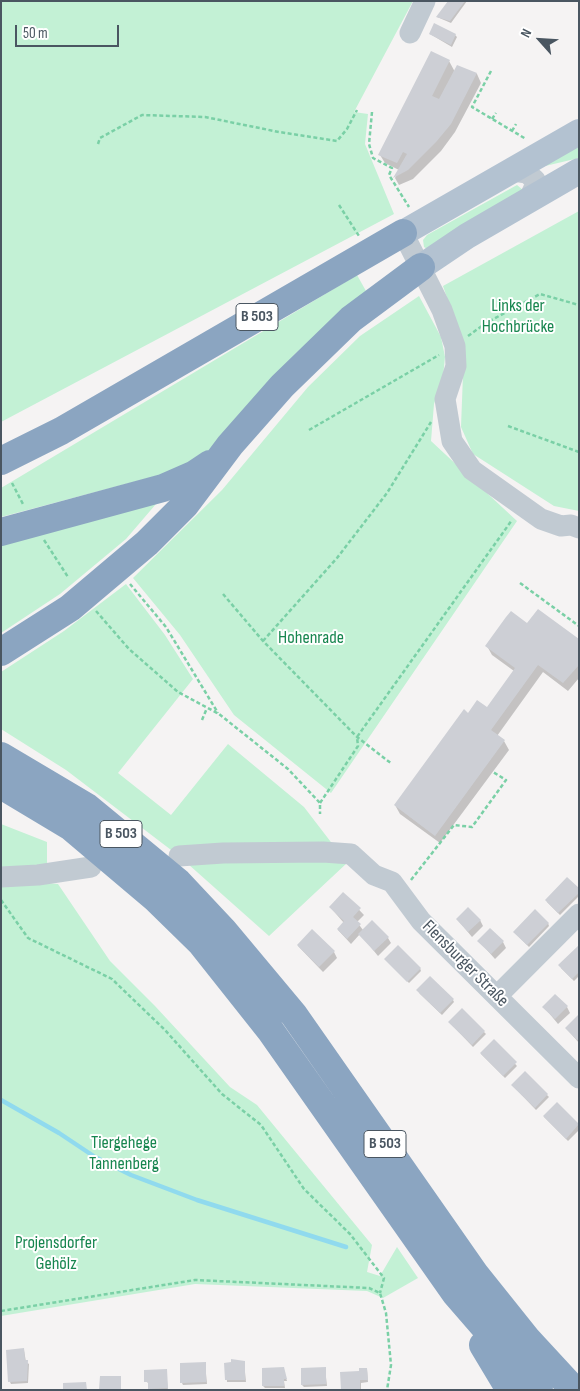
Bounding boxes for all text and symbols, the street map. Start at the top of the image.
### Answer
scale bar [18,15,121,47]
north arrow [515,15,565,65]
text: 50 m [23,24,48,43]
text: N [517,26,535,40]
park label: Links der Hochbrücke [482,295,554,338]
road number: B 503 [236,304,278,330]
park label: Hohenrade [278,627,344,649]
road number: B 503 [100,821,142,848]
street label: Flensburger Straße [417,916,513,1012]
road number: B 503 [364,1130,406,1158]
park label: Tiergehege Tannenberg [89,1132,159,1174]
park label: Projensdorfer Gehölz [15,1232,97,1274]

